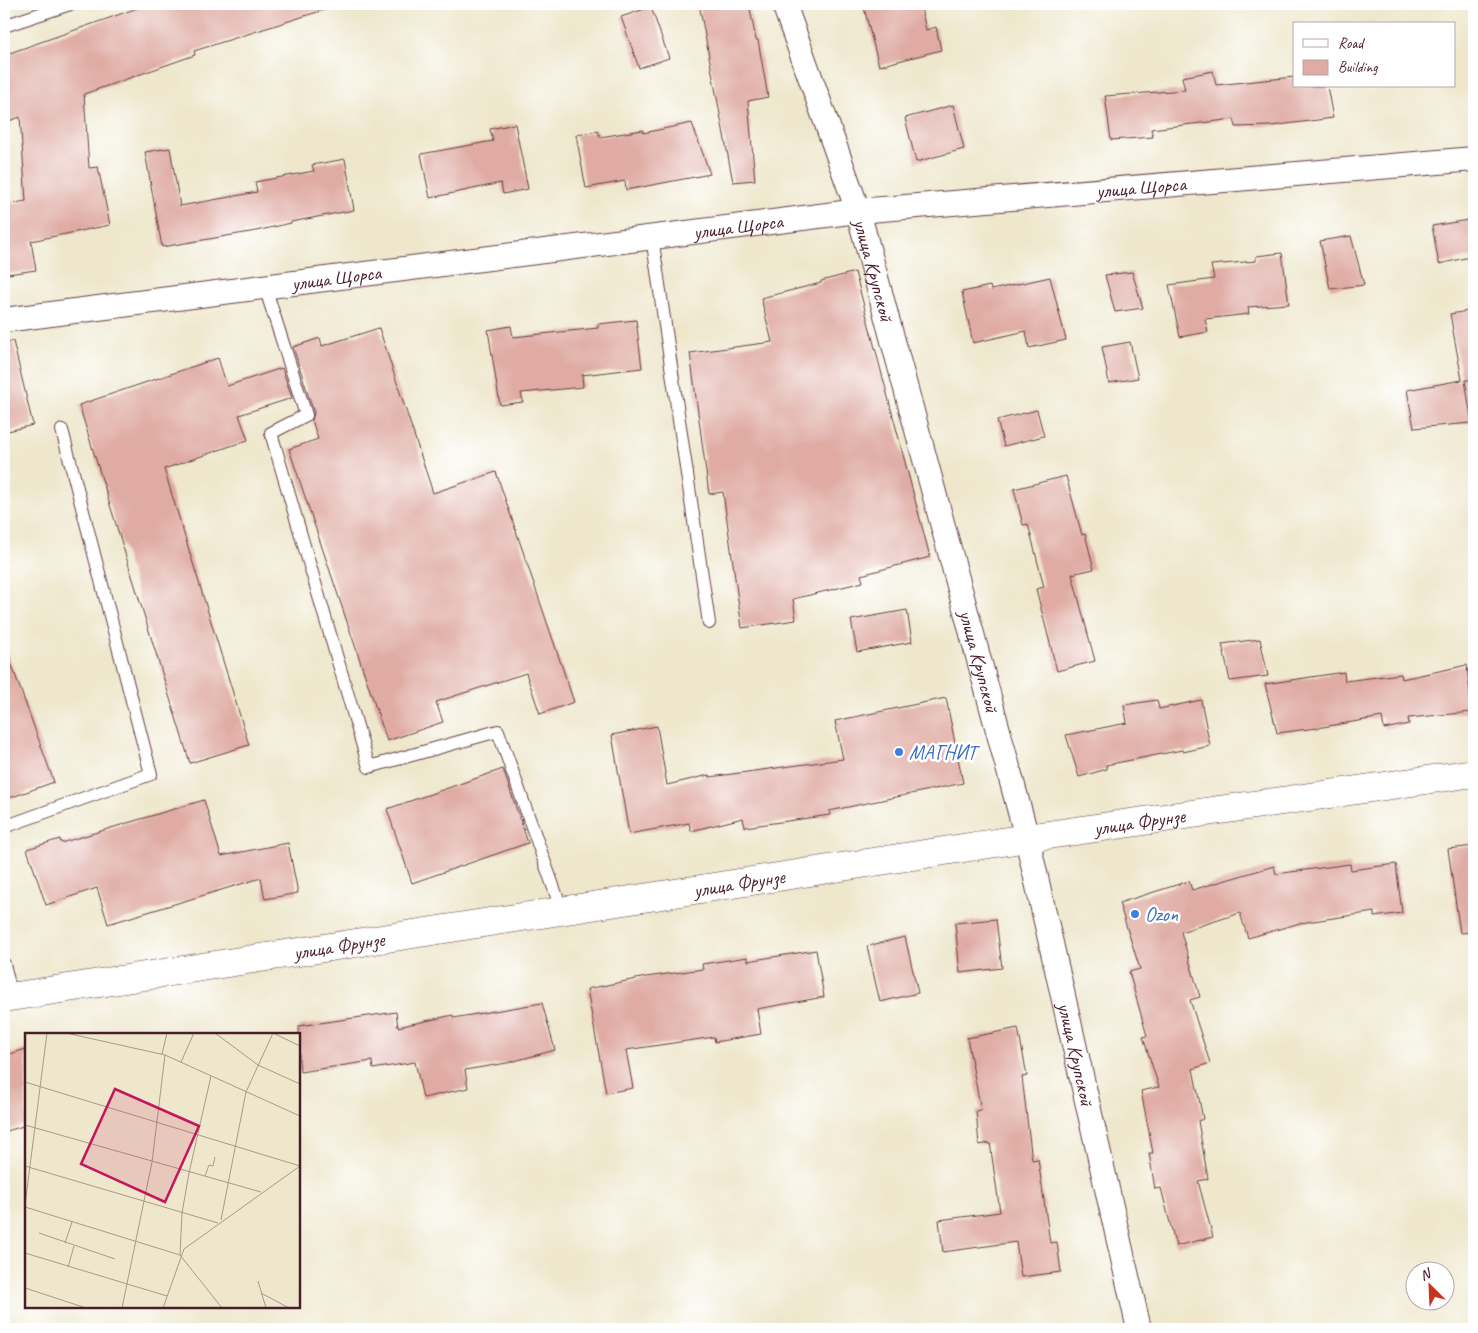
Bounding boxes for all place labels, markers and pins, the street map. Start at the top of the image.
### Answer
place label: МАГНИТ [909,740,980,765]
marker: МАГНИТ [893,746,905,758]
place label: Ozon [1145,902,1179,927]
marker: Ozon [1129,908,1141,920]

